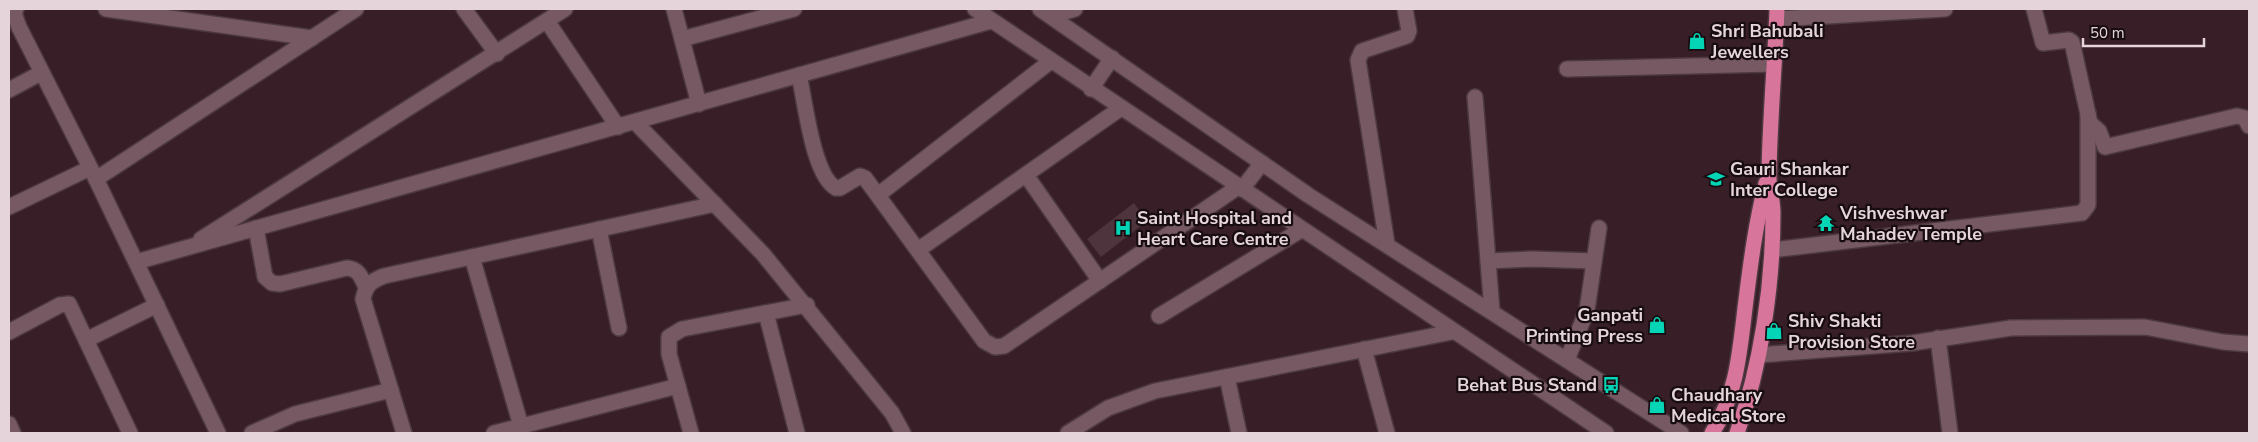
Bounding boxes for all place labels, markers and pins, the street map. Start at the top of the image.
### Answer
place label: Shri Bahubali Jewellers [1710,19,1824,64]
shop icon: Shri Bahubali Jewellers [1687,31,1707,51]
place label: Gauri Shankar Inter College [1730,157,1849,202]
school or university icon: Gauri Shankar Inter College [1706,169,1726,189]
place label: Vishveshwar Mahadev Temple [1839,201,1982,246]
place label: Saint Hospital and Heart Care Centre [1137,206,1292,251]
temple icon: Vishveshwar Mahadev Temple [1816,213,1836,233]
hospital icon: Saint Hospital and Heart Care Centre [1113,218,1133,238]
place label: Ganpati Printing Press [1526,303,1643,348]
place label: Shiv Shakti Provision Store [1788,309,1915,354]
shop icon: Ganpati Printing Press [1647,315,1667,335]
shop icon: Shiv Shakti Provision Store [1764,321,1784,341]
place label: Behat Bus Stand [1457,373,1597,397]
bus stop icon: Behat Bus Stand [1601,375,1621,395]
place label: Chaudhary Medical Store [1671,383,1786,428]
shop icon: Chaudhary Medical Store [1647,395,1667,415]

